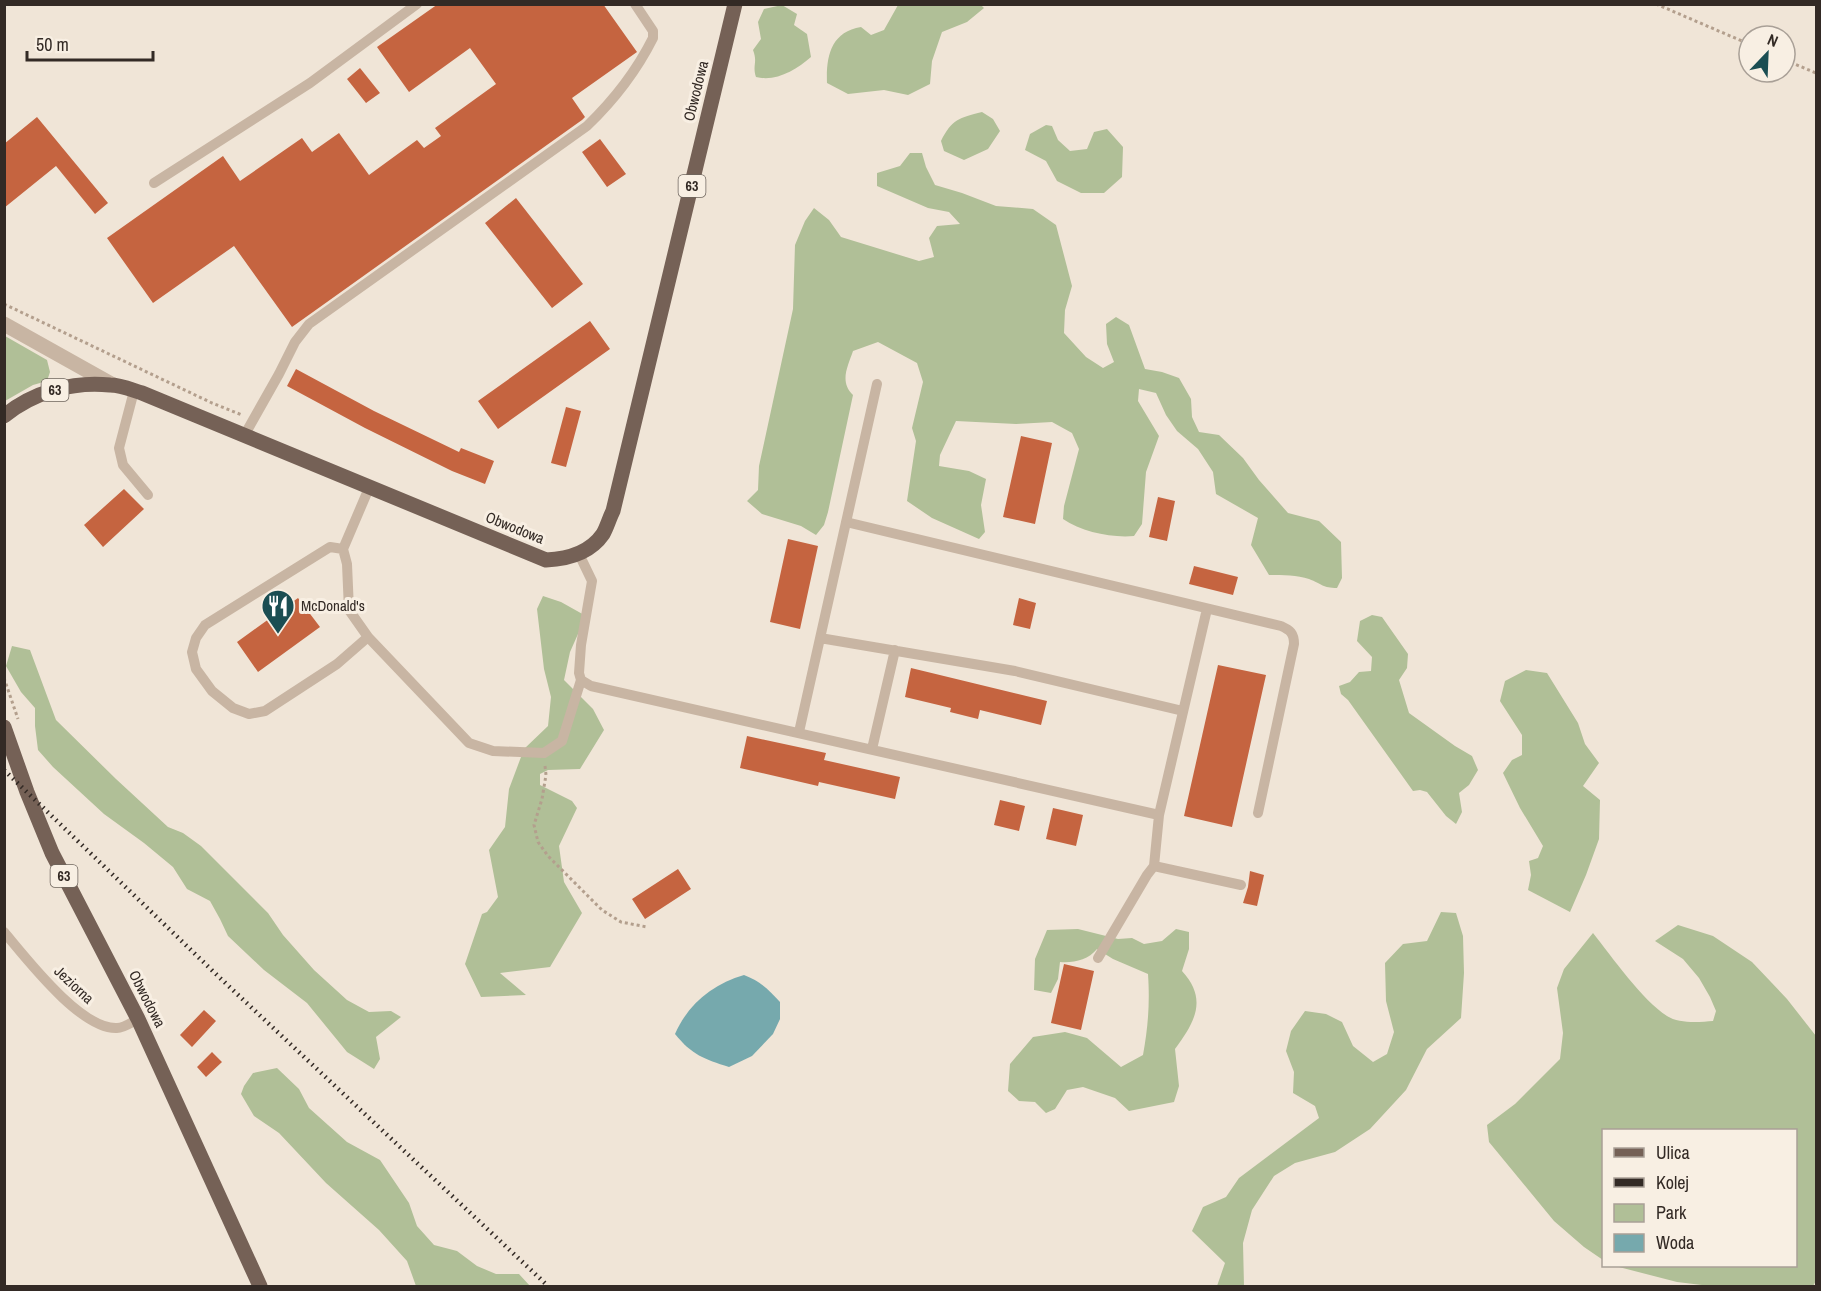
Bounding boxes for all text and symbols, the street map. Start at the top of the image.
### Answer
scale bar [27,24,153,62]
north arrow [1737,24,1797,84]
text: N [1764,28,1782,52]
text: 50 m [36,32,69,57]
street label: Obwodowa [678,58,713,123]
road number: 63 [678,175,706,197]
road number: 63 [42,379,68,401]
street label: Obwodowa [483,506,548,549]
restaurant icon: McDonald's [260,588,296,635]
place label: McDonald's [301,595,365,616]
road number: 63 [50,865,78,887]
street label: Jeziorna [50,961,99,1009]
street label: Obwodowa [124,967,171,1031]
legend [1602,1129,1797,1267]
text: Ulica [1656,1140,1690,1165]
text: Kolej [1656,1170,1689,1195]
text: Park [1656,1200,1687,1225]
text: Woda [1656,1230,1694,1255]

